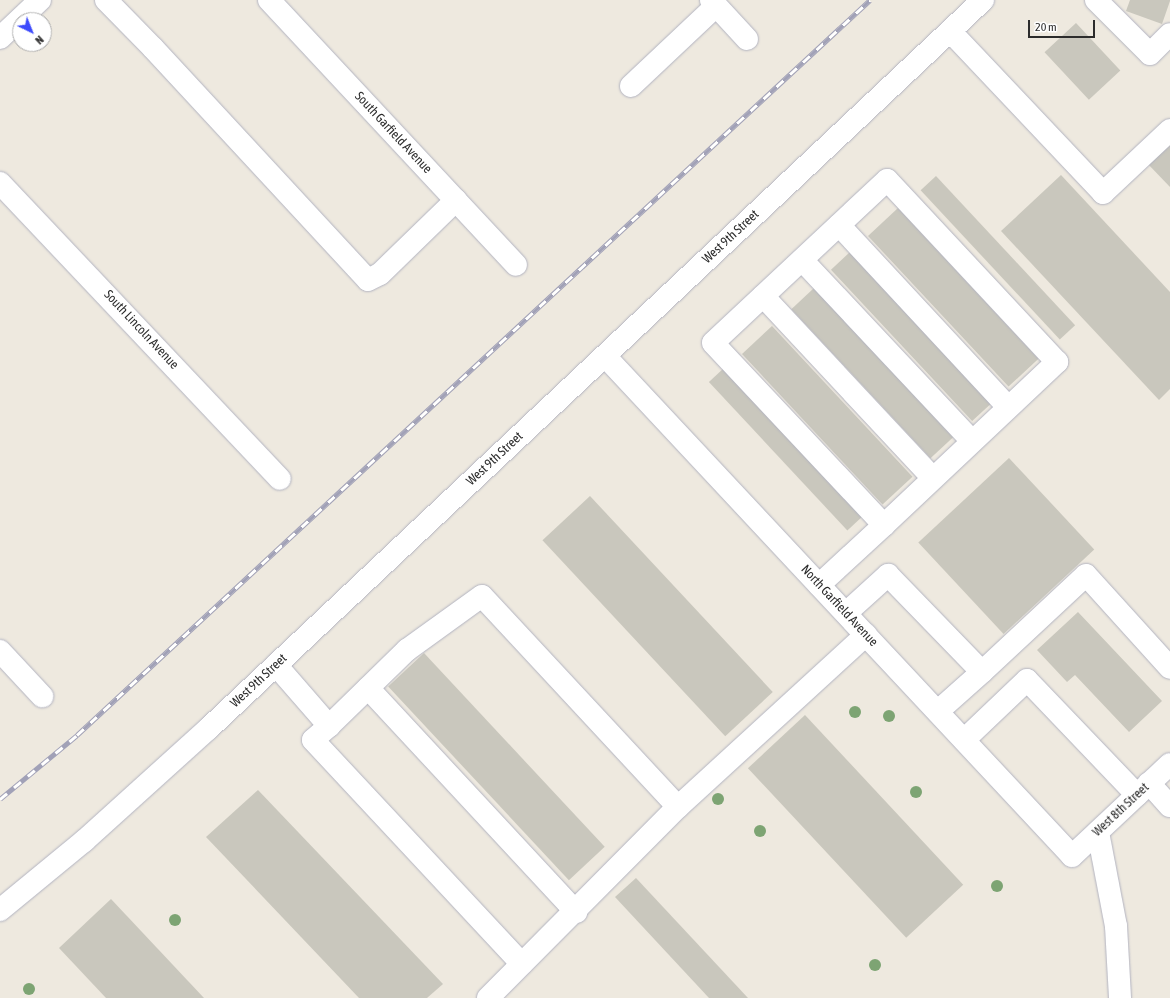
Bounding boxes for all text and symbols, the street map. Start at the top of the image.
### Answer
north arrow [12,12,52,52]
scale bar [1030,12,1097,38]
text: 20 m [1035,20,1057,34]
text: N [33,33,46,47]
street label: South Garfield Avenue [351,89,435,177]
street label: West 9th Street [700,207,762,267]
street label: South Lincoln Avenue [100,287,182,373]
street label: West 9th Street [464,429,526,489]
street label: North Garfield Avenue [797,562,881,650]
street label: West 9th Street [228,651,290,711]
street label: West 8th Street [1090,780,1152,840]

